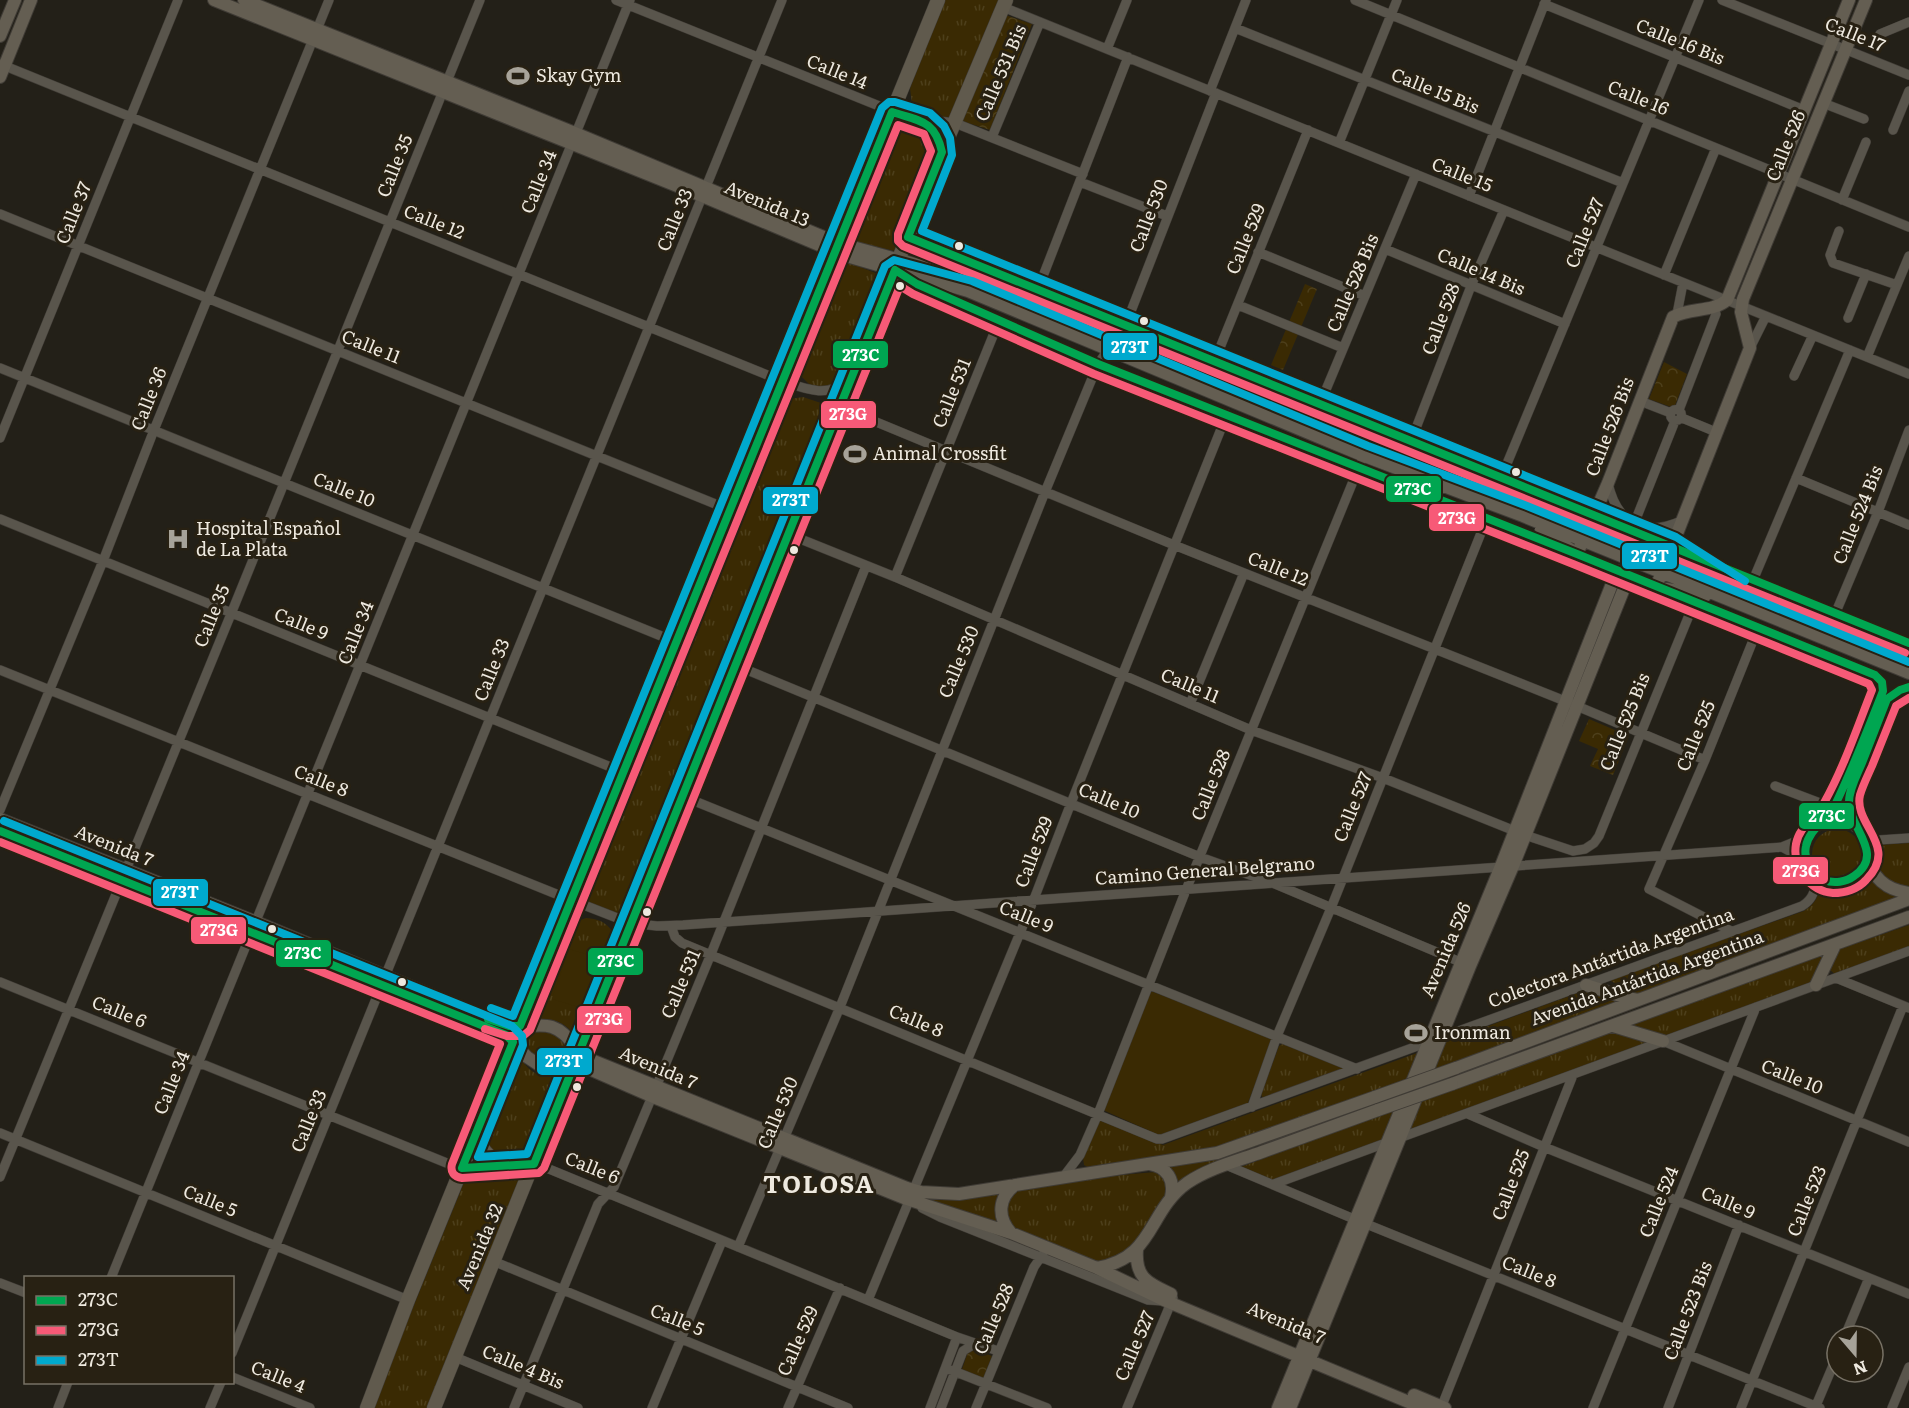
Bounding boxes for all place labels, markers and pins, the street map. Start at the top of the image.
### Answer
place label: Skay Gym [536,61,621,88]
sports icon: Skay Gym [505,63,531,89]
unlabelled marker [953,240,965,252]
unlabelled marker [894,280,906,292]
unlabelled marker [1138,315,1150,327]
place label: Animal Crossfit [873,439,1007,466]
sports icon: Animal Crossfit [842,441,868,467]
unlabelled marker [1510,466,1522,478]
place label: Hospital Español de La Plata [196,514,341,562]
hospital icon: Hospital Español de La Plata [165,526,191,552]
unlabelled marker [788,544,800,556]
unlabelled marker [641,906,653,918]
unlabelled marker [266,923,278,935]
unlabelled marker [396,976,408,988]
place label: Ironman [1434,1018,1511,1045]
sports icon: Ironman [1403,1020,1429,1046]
unlabelled marker [571,1081,583,1093]

